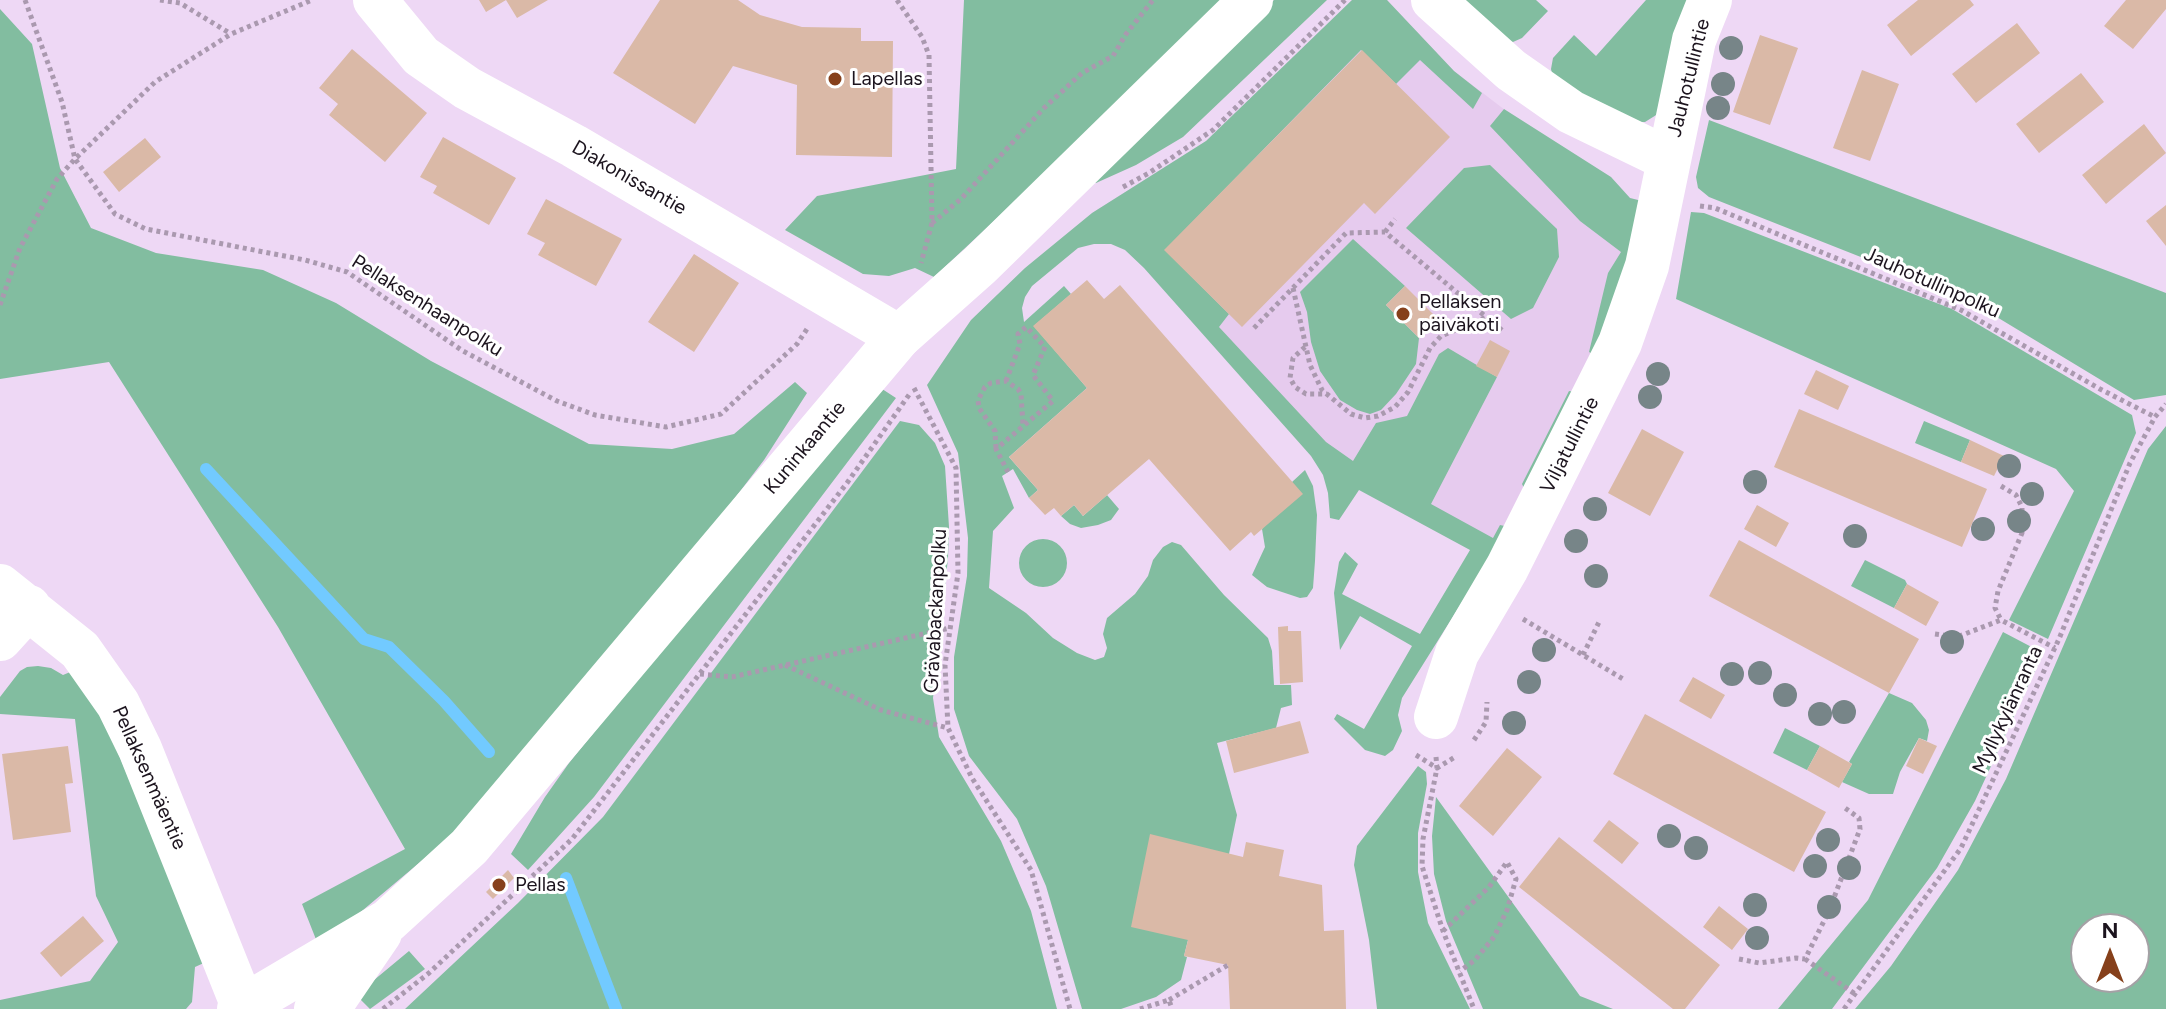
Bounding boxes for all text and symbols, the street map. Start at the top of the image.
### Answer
street label: Jauhotullintie [1663,16,1715,140]
place label: Lapellas [851,67,923,91]
marker: Lapellas [826,70,844,88]
street label: Diakonissantie [567,135,691,221]
street label: Jauhotullinpolku [1860,242,2004,324]
street label: Pellaksenhaanpolku [347,250,507,362]
place label: Pellaksen päiväkoti [1419,290,1501,337]
marker: Pellaksen päiväkoti [1394,305,1412,323]
street label: Viljatullintie [1535,393,1605,497]
street label: Kuninkaantie [759,396,851,500]
street label: Grävabackanpolku [920,528,952,694]
street label: Myllykylänranta [1968,642,2048,778]
street label: Pellaksenmäentie [107,702,191,854]
place label: Pellas [515,873,566,897]
marker: Pellas [490,876,508,894]
north arrow [2070,913,2150,993]
text: N [2101,917,2119,944]

